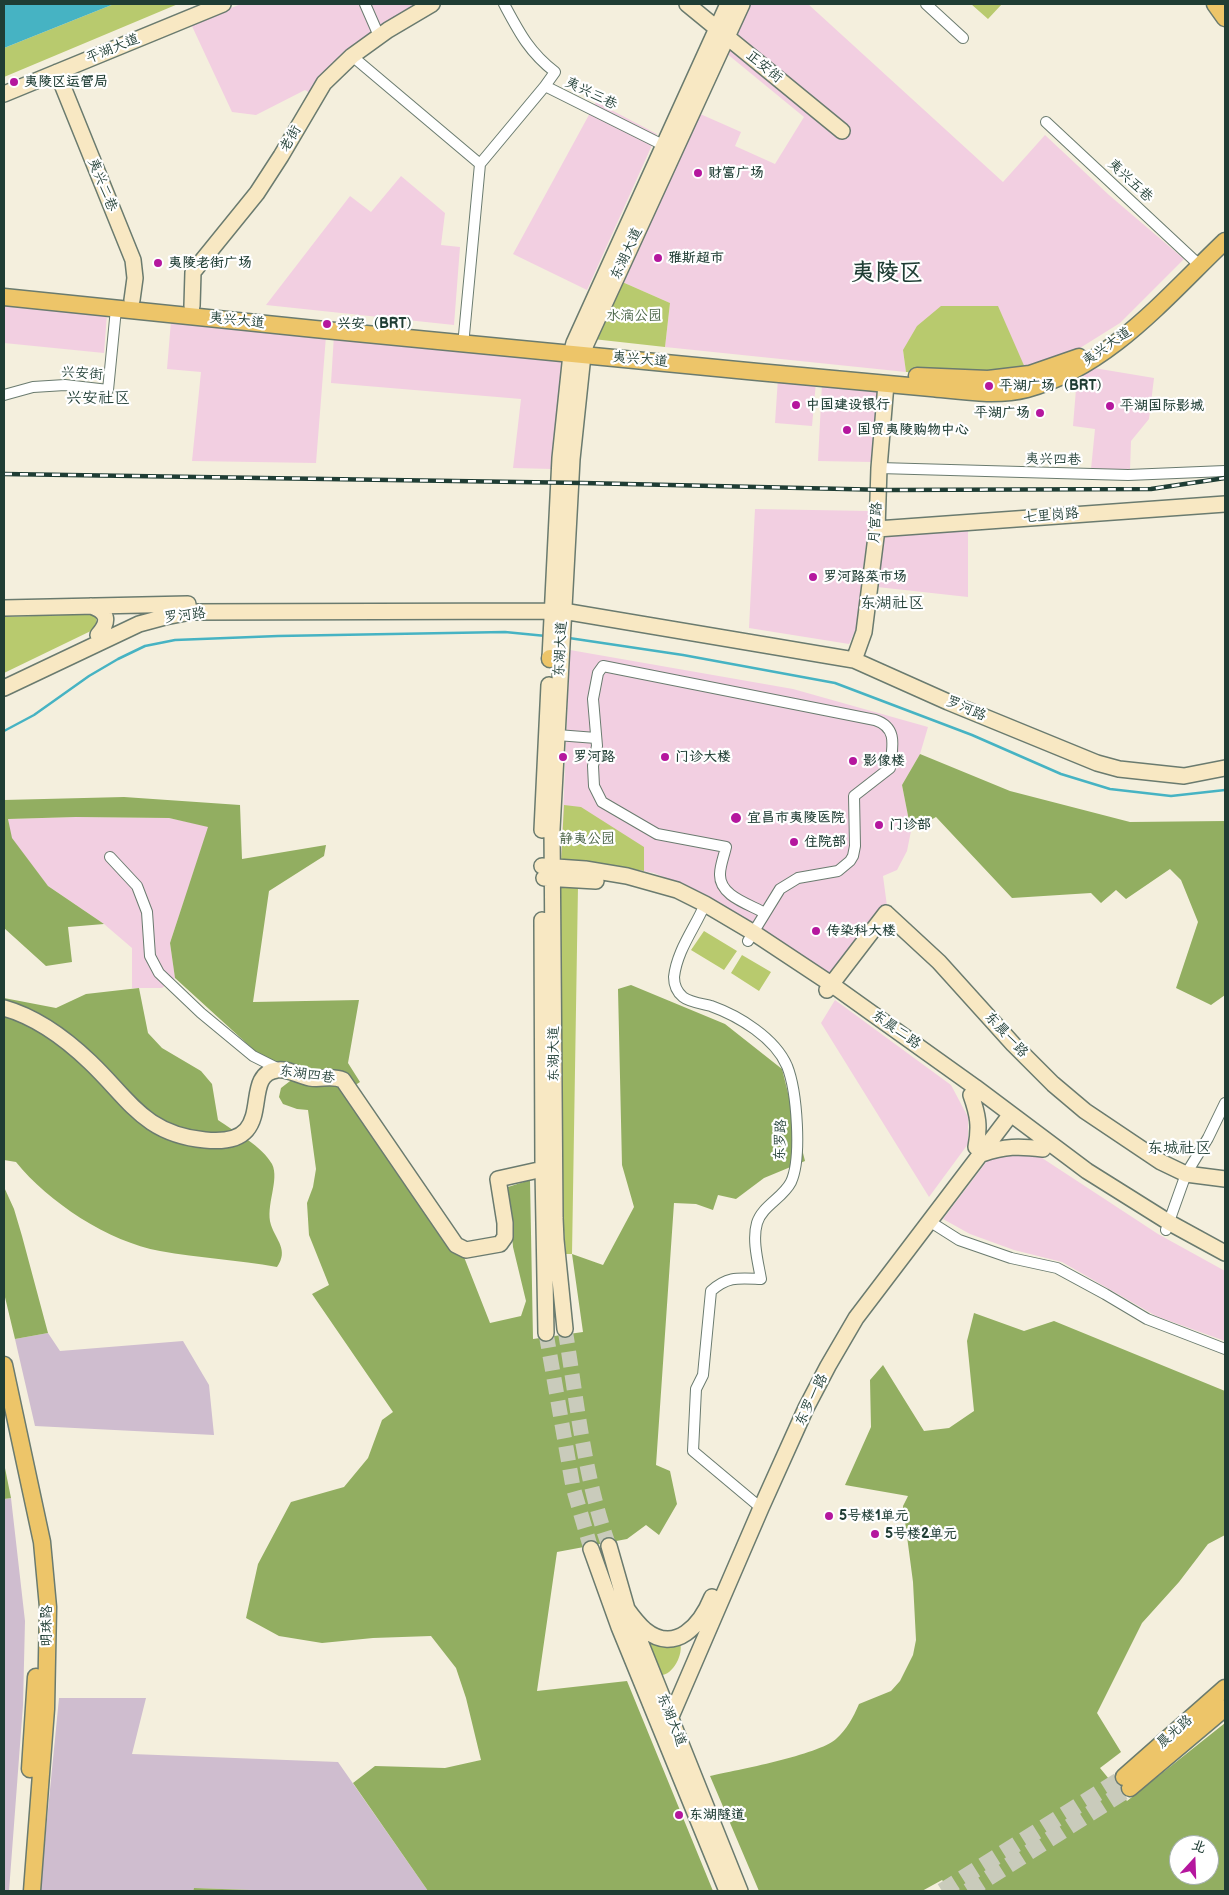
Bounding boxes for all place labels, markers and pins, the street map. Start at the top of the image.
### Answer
place label: 夷陵区运管局 [24,74,108,90]
marker: 夷陵区运管局 [8,76,20,88]
place label: 财富广场 [708,165,764,181]
marker: 财富广场 [692,167,704,179]
place label: 雅斯超市 [668,250,724,266]
marker: 雅斯超市 [652,252,664,264]
place label: 夷陵老街广场 [168,255,252,271]
marker: 夷陵老街广场 [152,257,164,269]
place label: 兴安（BRT） [337,316,420,332]
marker: 兴安（BRT） [321,318,333,330]
place label: 平湖广场（BRT） [999,378,1110,394]
marker: 平湖广场（BRT） [983,380,995,392]
place label: 中国建设银行 [806,397,890,413]
place label: 平湖国际影城 [1120,398,1204,414]
marker: 中国建设银行 [790,399,802,411]
marker: 平湖国际影城 [1104,400,1116,412]
place label: 平湖广场 [974,405,1030,421]
marker: 平湖广场 [1034,407,1046,419]
place label: 国贸夷陵购物中心 [857,422,969,438]
marker: 国贸夷陵购物中心 [841,424,853,436]
place label: 罗河路菜市场 [823,569,907,585]
marker: 罗河路菜市场 [807,571,819,583]
place label: 罗河路 [573,749,615,765]
place label: 门诊大楼 [675,749,731,765]
marker: 罗河路 [557,751,569,763]
marker: 门诊大楼 [659,751,671,763]
place label: 影像楼 [863,753,905,769]
marker: 影像楼 [847,755,859,767]
place label: 宜昌市夷陵医院 [747,810,845,826]
marker: 宜昌市夷陵医院 [729,811,743,825]
place label: 门诊部 [889,817,931,833]
marker: 门诊部 [873,819,885,831]
place label: 住院部 [804,834,846,850]
marker: 住院部 [788,836,800,848]
place label: 传染科大楼 [826,923,896,939]
marker: 传染科大楼 [810,925,822,937]
place label: 5号楼1单元 [839,1508,909,1524]
marker: 5号楼1单元 [823,1510,835,1522]
place label: 5号楼2单元 [885,1526,957,1542]
marker: 5号楼2单元 [869,1528,881,1540]
place label: 东湖隧道 [689,1807,745,1823]
marker: 东湖隧道 [673,1809,685,1821]

